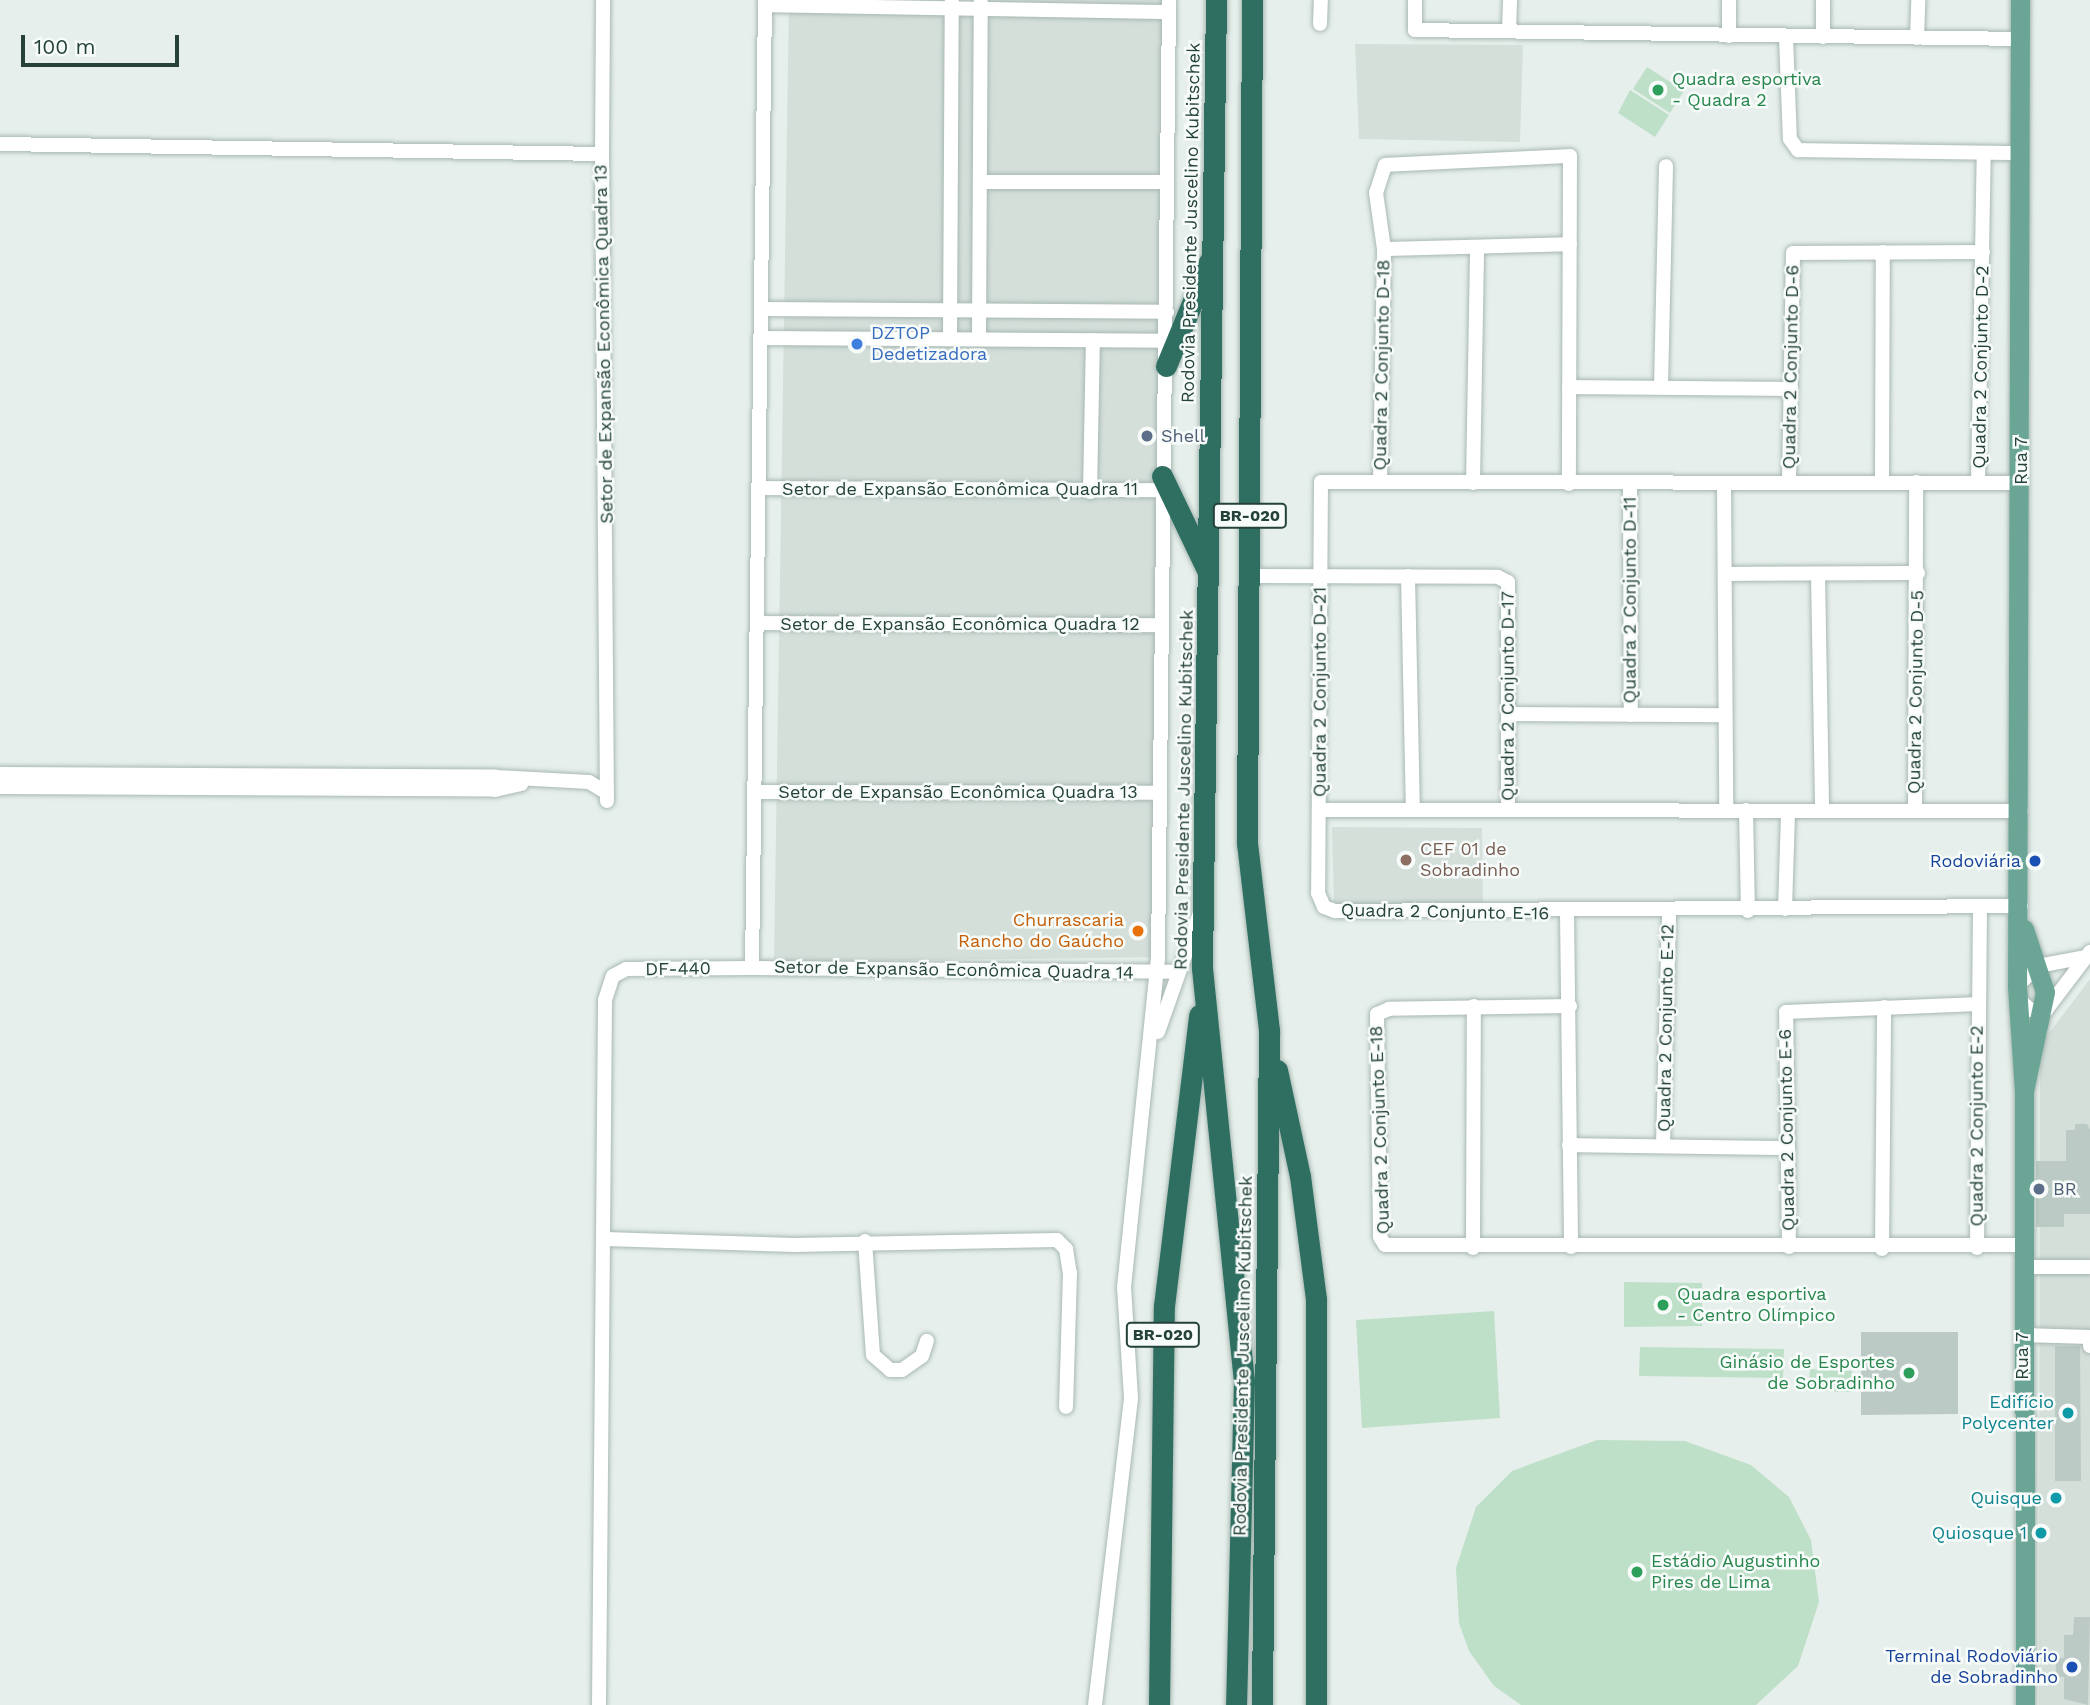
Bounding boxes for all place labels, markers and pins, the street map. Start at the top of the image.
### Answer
place label: Quadra esportiva - Quadra 2 [1672,69,1822,112]
marker: Quadra esportiva - Quadra 2 [1650,82,1666,98]
place label: DZTOP Dedetizadora [871,323,987,366]
marker: DZTOP Dedetizadora [849,336,865,352]
place label: Shell [1161,425,1205,447]
marker: Shell [1139,428,1155,444]
place label: CEF 01 de Sobradinho [1420,839,1520,882]
place label: Rodoviária [1930,850,2021,872]
marker: CEF 01 de Sobradinho [1398,852,1414,868]
marker: Rodoviária [2027,853,2043,869]
place label: Churrascaria Rancho do Gaúcho [958,910,1124,953]
marker: Churrascaria Rancho do Gaúcho [1130,923,1146,939]
place label: BR [2053,1178,2077,1200]
marker: BR [2031,1181,2047,1197]
place label: Quadra esportiva - Centro Olímpico [1677,1284,1835,1326]
marker: Quadra esportiva - Centro Olímpico [1655,1297,1671,1313]
place label: Ginásio de Esportes de Sobradinho [1720,1352,1895,1394]
marker: Ginásio de Esportes de Sobradinho [1901,1365,1917,1381]
place label: Edifício Polycenter [1961,1392,2054,1434]
marker: Edifício Polycenter [2060,1405,2076,1421]
place label: Quisque [1970,1487,2042,1509]
marker: Quisque [2048,1490,2064,1506]
place label: Quiosque 1 [1931,1522,2027,1544]
marker: Quiosque 1 [2033,1525,2049,1541]
place label: Estádio Augustinho Pires de Lima [1651,1551,1821,1594]
marker: Estádio Augustinho Pires de Lima [1629,1564,1645,1580]
place label: Terminal Rodoviário de Sobradinho [1885,1646,2058,1688]
marker: Terminal Rodoviário de Sobradinho [2064,1659,2080,1675]

